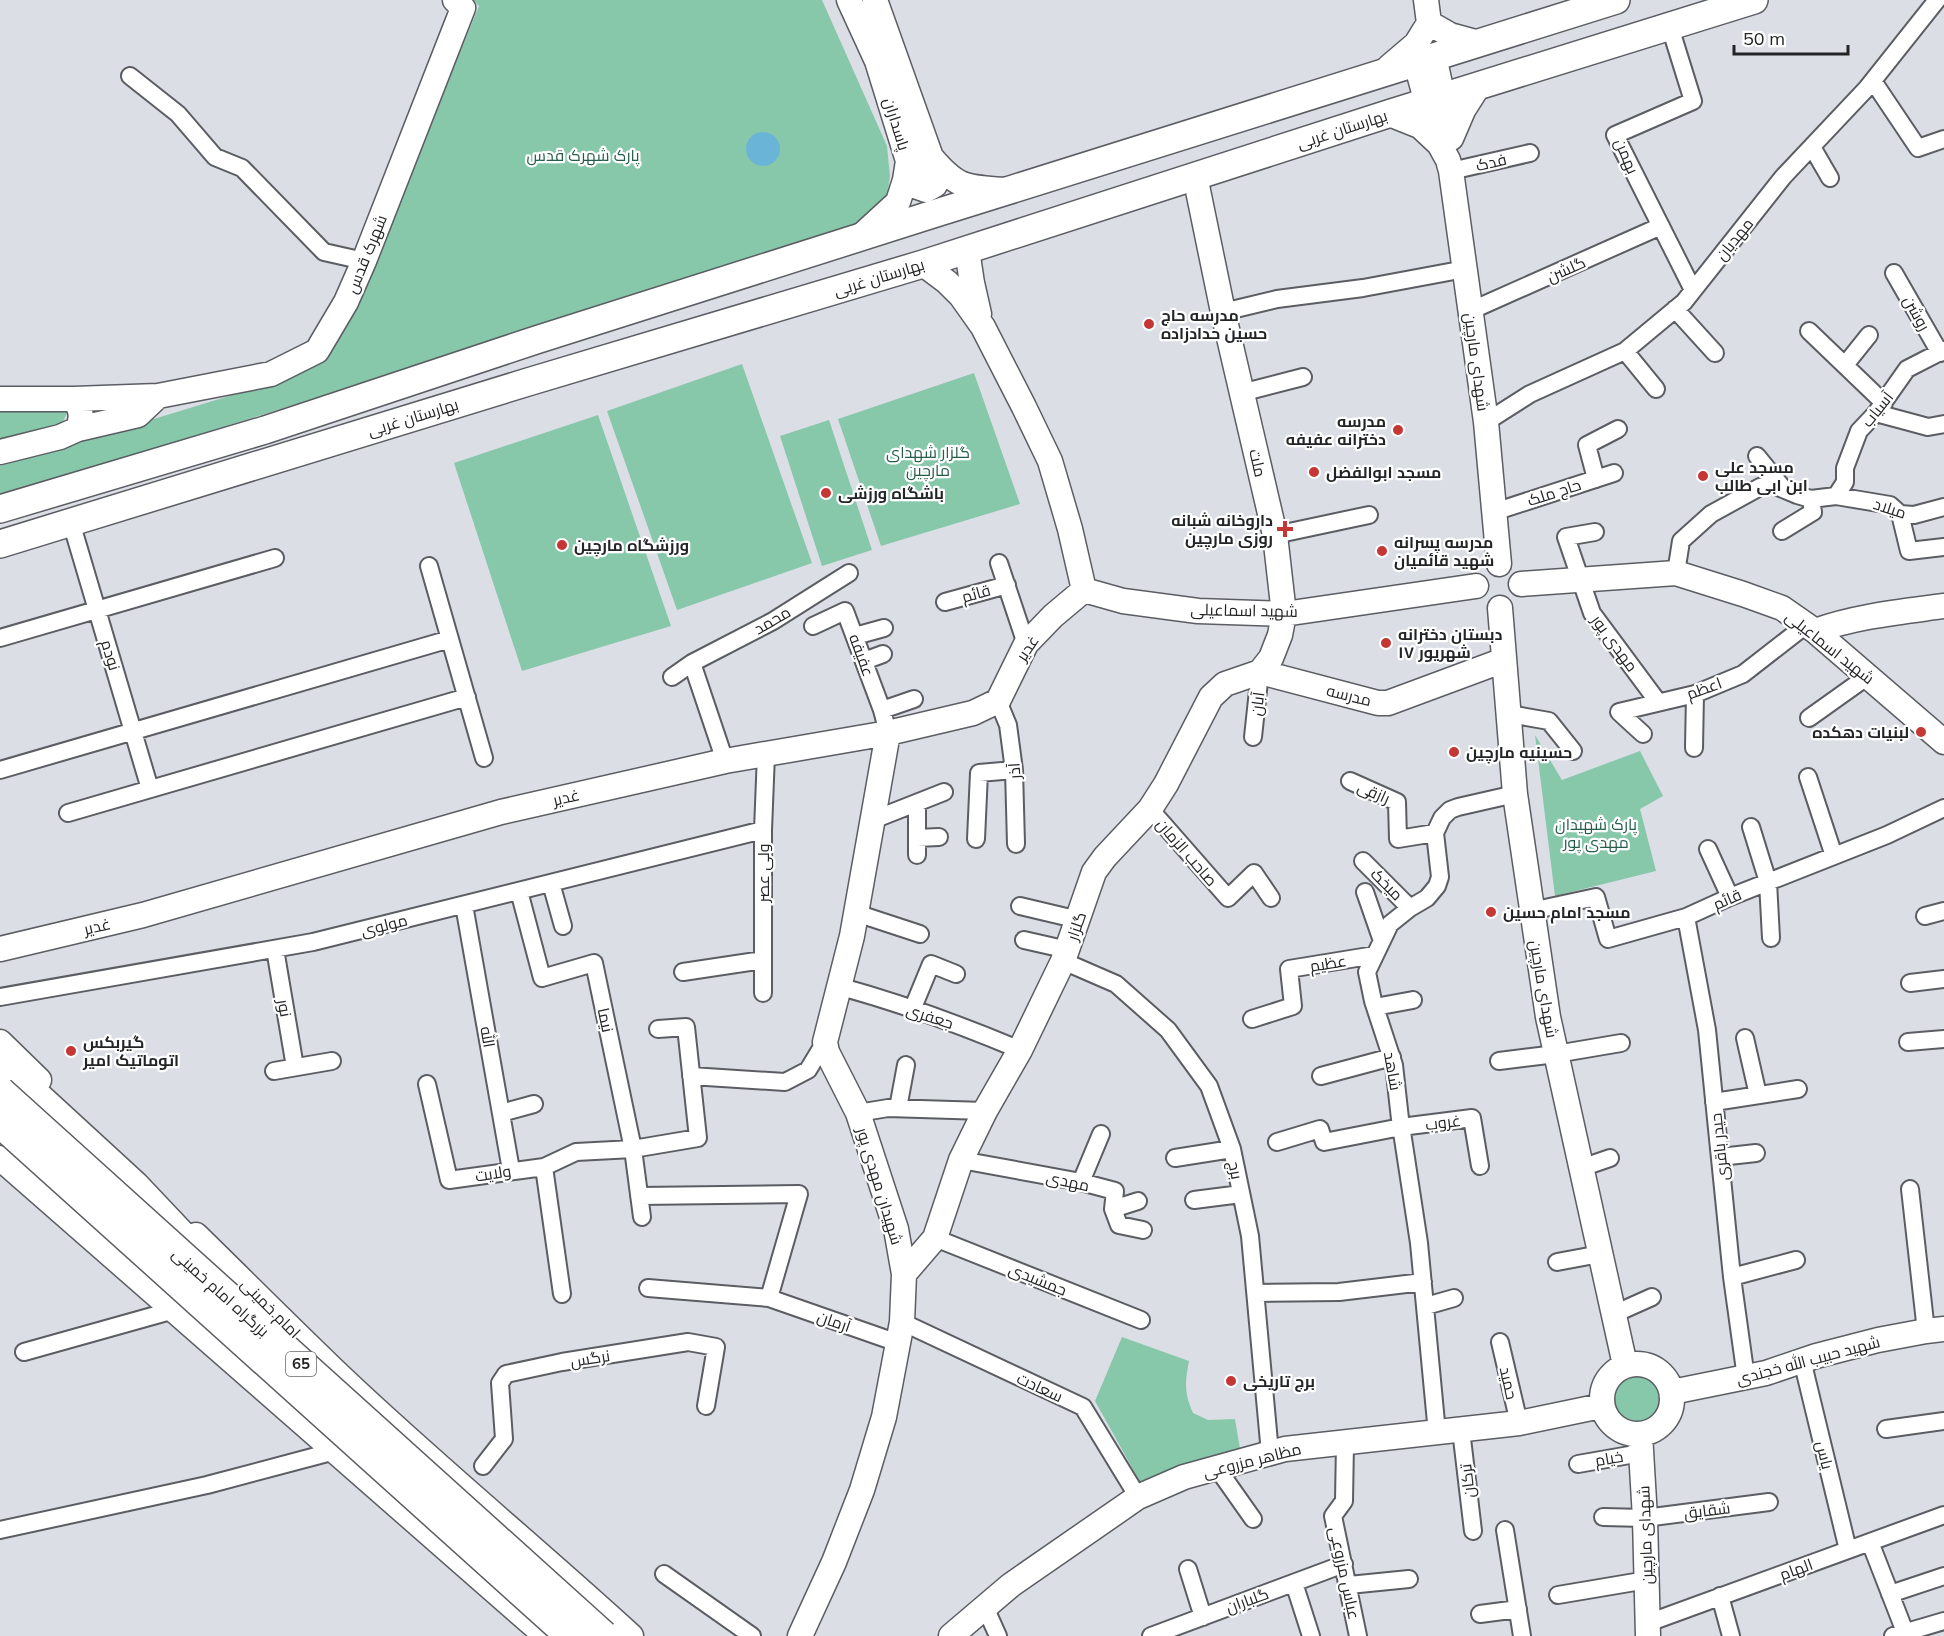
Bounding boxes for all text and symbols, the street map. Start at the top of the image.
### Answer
scale bar [1734,18,1848,56]
text: 50 m [1743,27,1785,50]
street label: پاسداران [878,95,915,154]
street label: بهارستان غربی [1294,105,1390,154]
street label: بهمن [1610,135,1643,177]
park label: پارک شهرک قدس [527,145,640,167]
street label: فدک [1474,149,1508,175]
street label: شهرک قدس [341,212,392,297]
street label: مهدیان [1711,214,1758,265]
street label: گلشن [1543,252,1589,287]
street label: بهارستان غربی [831,254,927,301]
street label: روشن [1898,292,1935,335]
place label: مدرسه حاج حسین حدادزاده [1161,305,1267,343]
street label: شهدای مارچین [1458,312,1494,413]
marker: مدرسه حاج حسین حدادزاده [1142,317,1156,331]
street label: آسیاب [1857,387,1898,431]
street label: بهارستان غربی [365,394,461,441]
place label: مدرسه دخترانه عفیفه [1286,411,1386,449]
marker: مدرسه دخترانه عفیفه [1391,423,1405,437]
park label: گلزار شهدای مارچین [886,442,970,482]
street label: ملت [1245,447,1271,479]
place label: مسجد علی ابن ابی طالب [1715,457,1808,495]
place label: مسجد ابوالفضل [1326,462,1441,482]
marker: مسجد ابوالفضل [1307,465,1321,479]
marker: مسجد علی ابن ابی طالب [1696,469,1710,483]
street label: حاج ملک [1525,474,1584,512]
place label: باشگاه ورزشی [838,483,944,503]
marker: باشگاه ورزشی [819,486,833,500]
street label: میلاد [1871,493,1909,523]
place label: داروخانه شبانه روزی مارچین [1171,510,1273,550]
marker: داروخانه شبانه روزی مارچین [1278,522,1292,536]
place label: مدرسه پسرانه شهید قائمیان [1394,532,1494,570]
place label: ورزشگاه مارچین [574,535,689,557]
marker: ورزشگاه مارچین [555,538,569,552]
marker: مدرسه پسرانه شهید قائمیان [1375,544,1389,558]
street label: قائم [959,579,993,609]
street label: شهید اسماعیلی [1190,599,1298,622]
street label: محمد [750,602,794,638]
street label: شهید اسماعیلی [1781,606,1879,689]
street label: مهدی پور [1585,610,1642,677]
place label: دبستان دخترانه ۱۷ شهریور [1398,624,1502,662]
street label: عفیفه [845,631,879,679]
street label: غدیر [1011,631,1043,666]
marker: دبستان دخترانه ۱۷ شهریور [1379,636,1393,650]
street label: نودم [95,637,125,673]
street label: اعظم [1684,672,1725,705]
street label: مدرسه [1324,680,1374,710]
street label: آبان [1246,690,1269,717]
place label: لبنیات دهکده [1812,722,1909,742]
marker: لبنیات دهکده [1914,725,1928,739]
place label: حسینیه مارچین [1466,742,1572,764]
marker: حسینیه مارچین [1447,745,1461,759]
street label: آذر [1003,762,1025,781]
street label: رازقی [1354,776,1393,809]
street label: غدیر [550,784,581,810]
street label: صاحب الزمان [1151,814,1222,891]
park label: پارک شهیدان مهدی پور [1555,814,1638,854]
street label: ولی عصر [753,844,774,903]
street label: میخک [1367,864,1407,904]
street label: قائم [1710,884,1745,916]
place label: مسجد امام حسین [1503,902,1631,924]
marker: مسجد امام حسین [1484,905,1498,919]
street label: گلزار [1061,909,1090,944]
street label: مولوی [359,910,410,941]
street label: غدیر [81,913,112,939]
street label: شهدای مارچین [1524,938,1562,1040]
street label: عظیم [1308,950,1348,978]
street label: نور [273,997,296,1018]
street label: جعفری [904,999,956,1034]
street label: نیما [594,1006,618,1034]
street label: الله [476,1025,500,1049]
place label: گیربکس اتوماتیک امیر [82,1032,179,1070]
marker: گیربکس اتوماتیک امیر [64,1044,78,1058]
street label: شاهد [1380,1050,1406,1092]
street label: غروب [1424,1110,1462,1134]
street label: حیدر باقری [1705,1112,1734,1182]
street label: شهیدان مهدی پور [850,1124,907,1248]
street label: برج [1222,1159,1248,1181]
street label: ولایت [473,1160,513,1186]
street label: مهدی [1044,1167,1091,1196]
street label: بزرگراه امام خمینی [169,1244,273,1340]
street label: جمشیدی [1006,1258,1070,1301]
street label: امام خمینی [237,1274,305,1342]
street label: آرمان [814,1306,854,1337]
street label: شهید حبیب الله خجندی [1734,1331,1882,1390]
street label: نرگس [569,1345,611,1372]
road number: 65 [286,1352,316,1376]
street label: حمید [1496,1365,1522,1401]
street label: سعادت [1014,1368,1066,1406]
place label: برج تاریخی [1243,1371,1315,1392]
marker: برج تاریخی [1224,1374,1238,1388]
street label: مظاهر مزروعی [1201,1438,1303,1483]
street label: یاس [1811,1439,1838,1472]
street label: خیام [1593,1446,1625,1472]
street label: ترکان [1455,1462,1480,1499]
street label: شهدای مارچین [1633,1485,1659,1585]
street label: شقایق [1683,1497,1732,1524]
street label: عباس مزروعی [1324,1525,1365,1621]
street label: الهام [1777,1554,1816,1586]
street label: گلباران [1223,1583,1272,1618]

